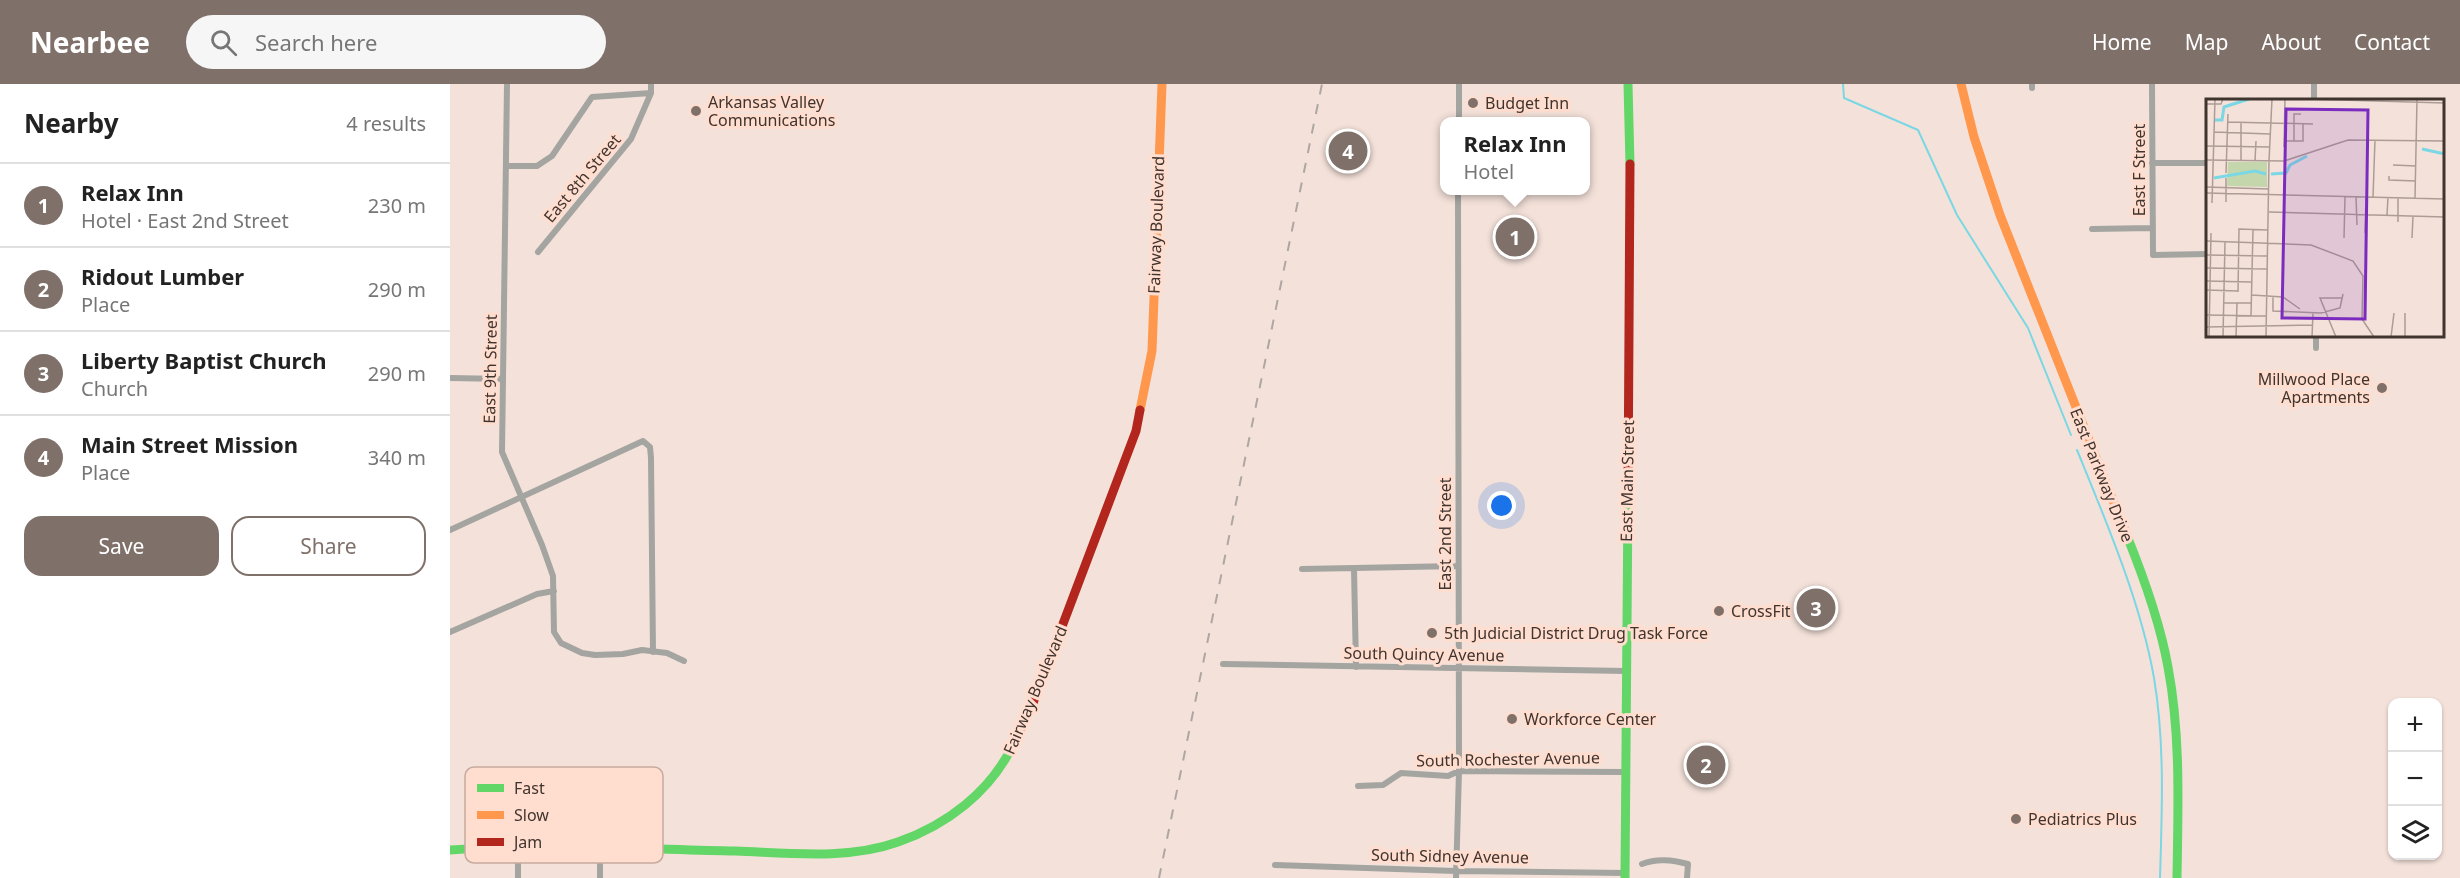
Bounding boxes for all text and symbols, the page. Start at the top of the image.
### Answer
search box [186,15,606,69]
text: Nearbee [30,23,150,61]
icon: search [207,26,240,59]
text: Search here [255,27,377,57]
text: Home [2092,28,2152,56]
text: Map [2185,28,2228,56]
text: About [2261,28,2321,56]
text: Contact [2354,28,2430,56]
place label: Arkansas Valley Communications [708,91,835,131]
place label: Budget Inn [1485,92,1569,114]
marker: Budget Inn [1466,96,1480,110]
inset map [2206,99,2445,338]
marker: Arkansas Valley Communications [689,104,703,118]
text: Nearby [24,105,119,141]
text: 4 results [346,110,426,137]
popup [1440,117,1590,195]
street label: East F Street [2128,123,2150,216]
pin: 4 [1328,128,1368,174]
text: Relax Inn [1464,128,1566,158]
street label: East 8th Street [539,129,626,227]
street label: Fairway Boulevard [1143,156,1169,294]
text: Hotel [1464,158,1514,185]
text: Relax Inn [81,177,184,207]
text: 1 [38,192,49,219]
text: 230 m [368,192,426,219]
text: Hotel · East 2nd Street [81,207,289,234]
pin: 1 [1496,214,1534,260]
text: Ridout Lumber [81,261,244,291]
text: 2 [38,276,49,303]
text: 290 m [368,276,426,303]
text: Place [81,291,130,318]
street label: East 9th Street [478,314,502,424]
text: Liberty Baptist Church [81,345,327,375]
text: 3 [38,360,49,387]
text: 290 m [368,360,426,387]
place label: Millwood Place Apartments [2258,368,2370,408]
text: Church [81,375,148,402]
marker: Millwood Place Apartments [2375,381,2389,395]
street label: East Parkway Drive [2065,405,2139,545]
street label: East Main Street [1615,420,1639,542]
text: Main Street Mission [81,429,298,459]
text: 4 [38,444,49,471]
text: 340 m [368,444,426,471]
text: Place [81,459,130,486]
street label: East 2nd Street [1434,477,1456,591]
your location [1487,491,1516,520]
button: Save [24,516,219,576]
button: Share [231,516,426,576]
pin: 3 [1796,586,1836,630]
place label: CrossFit [1731,600,1791,622]
marker: CrossFit [1712,604,1726,618]
street label: Fairway Boulevard [998,622,1072,758]
place label: 5th Judicial District Drug Task Force [1444,622,1708,644]
marker: 5th Judicial District Drug Task Force [1425,626,1439,640]
street label: South Quincy Avenue [1343,642,1505,666]
map controls [2388,698,2442,860]
button: + [2388,698,2442,752]
place label: Workforce Center [1524,708,1657,730]
marker: Workforce Center [1505,712,1519,726]
pin: 2 [1686,742,1726,788]
street label: South Rochester Avenue [1416,746,1600,772]
button: − [2388,752,2442,806]
legend [465,767,663,863]
text: Fast [514,777,545,799]
text: Slow [514,804,549,826]
button: layers [2388,806,2442,860]
place label: Pediatrics Plus [2028,808,2137,830]
marker: Pediatrics Plus [2009,812,2023,826]
text: Jam [512,831,542,853]
street label: South Sidney Avenue [1371,844,1529,868]

